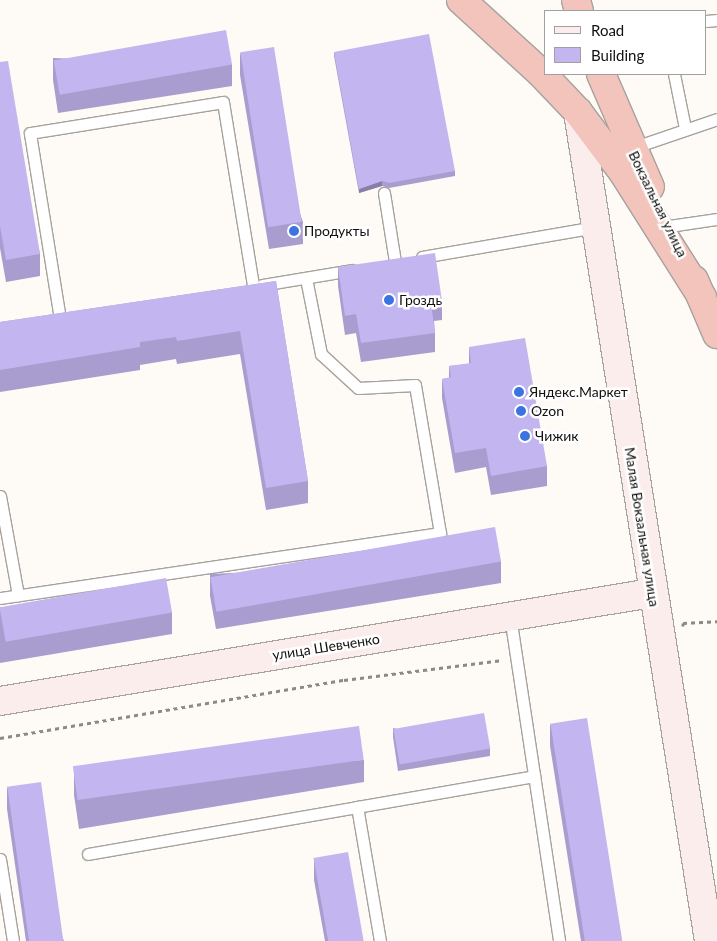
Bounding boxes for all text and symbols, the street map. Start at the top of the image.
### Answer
legend [544,10,707,75]
text: Road [591,21,624,39]
text: Building [591,46,644,64]
street label: Вокзальная улица [625,148,691,260]
place label: Продукты [304,223,370,239]
marker: Продукты [288,225,300,237]
place label: Гроздь [399,292,442,308]
marker: Гроздь [383,294,395,306]
place label: Яндекс.Маркет [529,384,628,400]
marker: Яндекс.Маркет [513,386,525,398]
place label: Ozon [531,403,564,419]
marker: Ozon [515,405,527,417]
place label: Чижик [535,428,579,444]
marker: Чижик [519,430,531,442]
street label: Малая Вокзальная улица [621,446,663,608]
street label: улица Шевченко [271,630,381,664]

